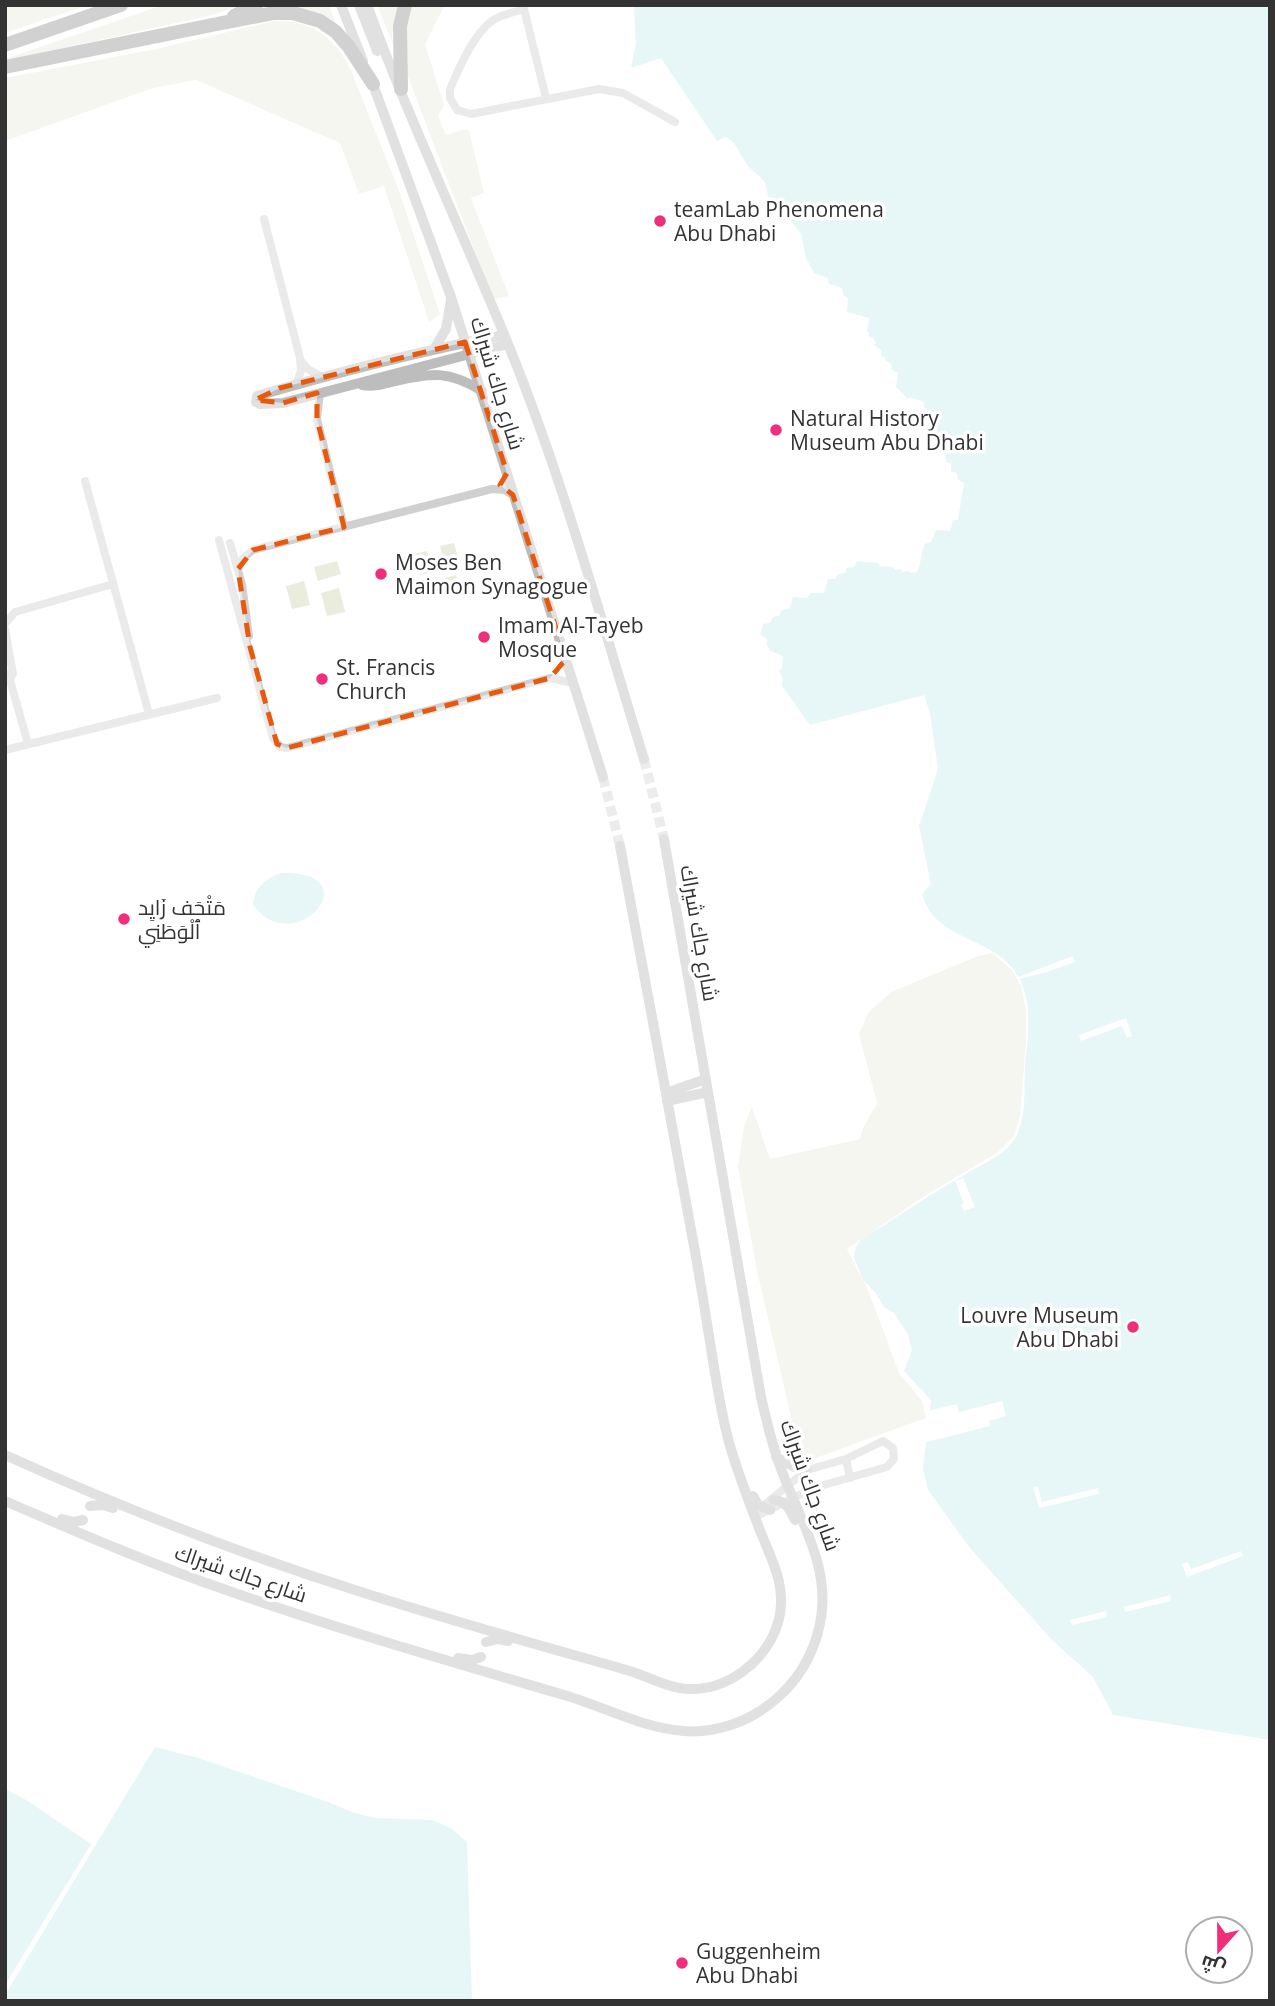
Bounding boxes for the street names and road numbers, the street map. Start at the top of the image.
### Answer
street label: شارع جاك شيراك [464,313,532,453]
street label: شارع جاك شيراك [673,863,726,1003]
street label: شارع جاك شيراك [773,1415,848,1555]
street label: شارع جاك شيراك [171,1537,311,1610]

